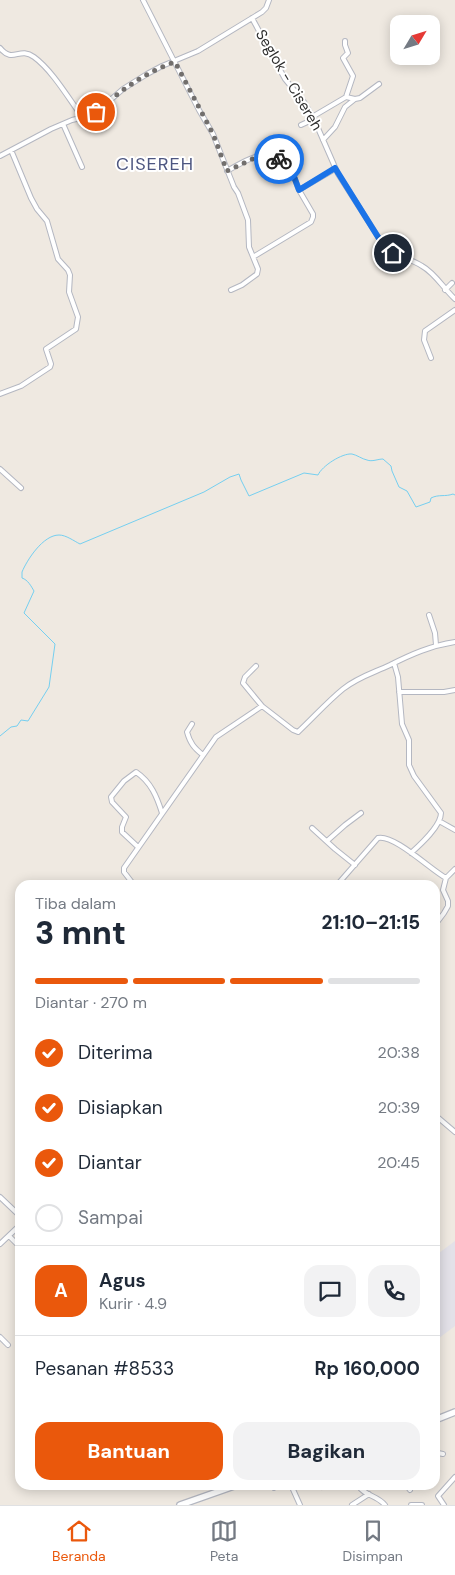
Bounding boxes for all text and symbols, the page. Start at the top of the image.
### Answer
north arrow [390,15,440,65]
map controls [390,15,440,65]
street label: Seglok - Cisereh [251,26,327,134]
pin [75,91,117,133]
icon: bag [82,98,110,126]
courier [254,134,304,184]
icon: bike [265,145,293,173]
district label: CISEREH [116,152,194,176]
pin [372,232,414,274]
icon: home [379,239,407,267]
text: Tiba dalam [35,893,116,914]
text: 21:10–21:15 [322,910,420,935]
text: 3 mnt [35,912,126,954]
text: Diantar · 270 m [35,992,147,1013]
icon: check [35,1039,63,1067]
text: Diterima [78,1040,152,1065]
text: 20:38 [378,1042,420,1063]
icon: check [35,1094,63,1122]
text: Disiapkan [78,1095,163,1120]
text: 20:39 [378,1097,420,1118]
icon: check [35,1149,63,1177]
text: Diantar [78,1150,142,1175]
text: 20:45 [377,1152,420,1173]
text: Sampai [78,1205,143,1230]
button: chat [304,1265,356,1317]
button: phone [368,1265,420,1317]
text: Agus [99,1268,146,1293]
text: A [54,1278,68,1303]
text: Kurir · 4.9 [99,1293,167,1314]
text: Pesanan #8533 [35,1356,174,1381]
text: Rp 160,000 [315,1356,420,1381]
button: Bantuan [35,1422,223,1480]
button: Bagikan [233,1422,420,1480]
tab: Beranda [52,1517,106,1565]
tab: Peta [210,1517,238,1565]
tab: Disimpan [343,1517,403,1565]

